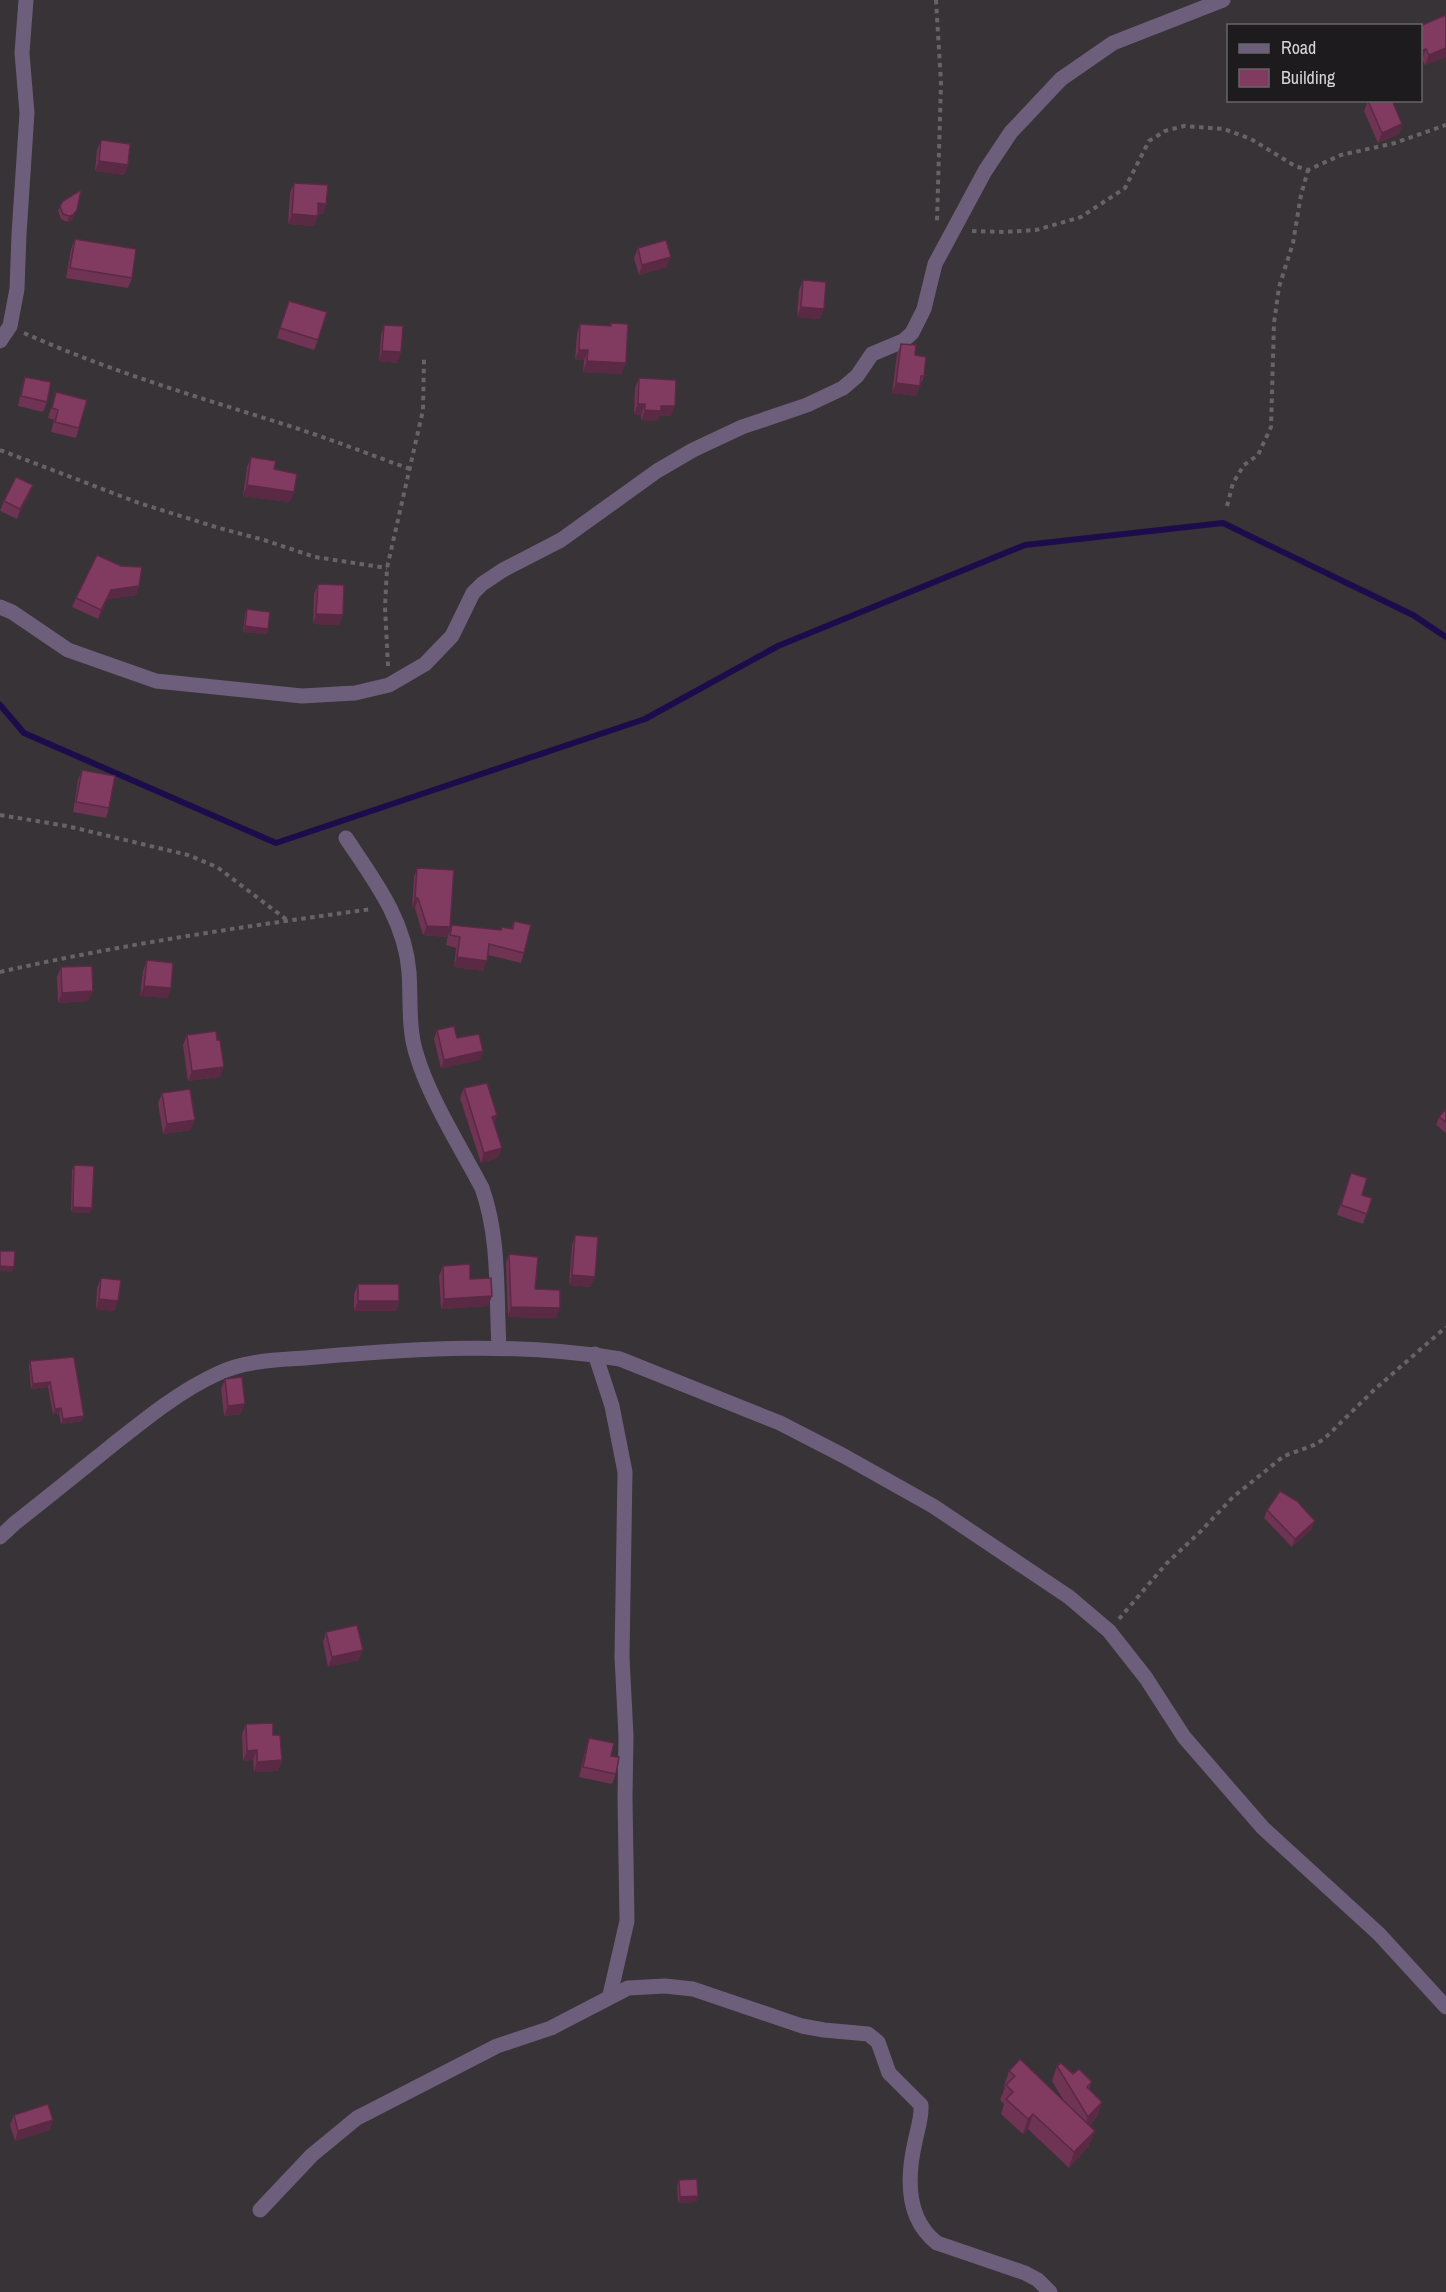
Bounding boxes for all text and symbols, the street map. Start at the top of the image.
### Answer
legend [1227,24,1422,102]
text: Road [1281,35,1316,60]
text: Building [1281,65,1336,90]

